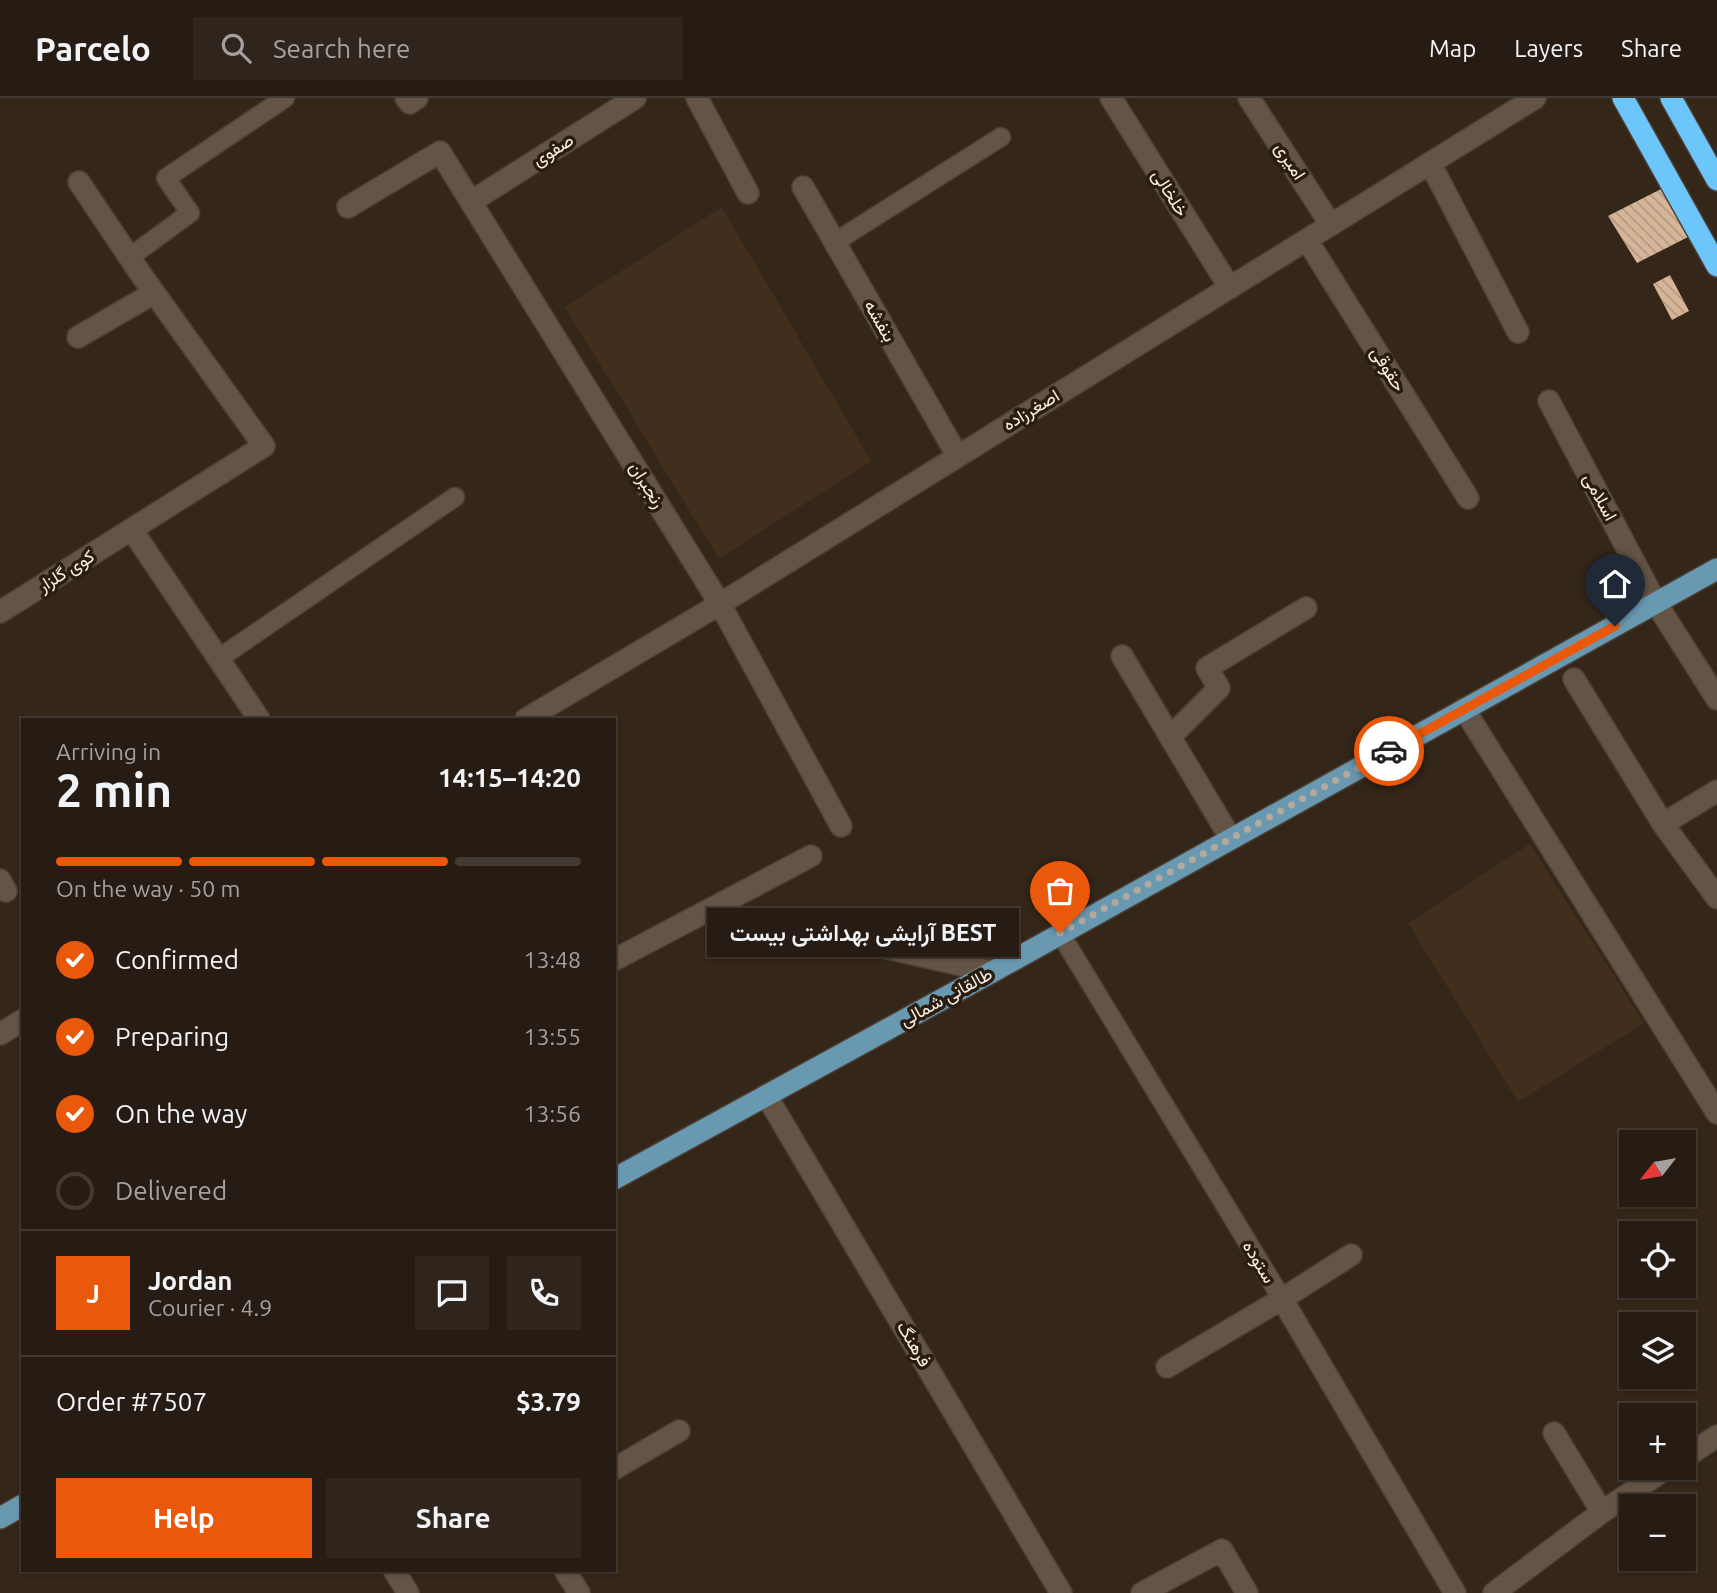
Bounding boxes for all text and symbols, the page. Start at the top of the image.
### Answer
search box [193,17,683,80]
icon: search [217,29,255,67]
text: Parcelo [35,30,151,67]
text: Search here [273,34,410,63]
text: Map [1429,35,1476,62]
text: Layers [1514,35,1583,62]
text: Share [1621,35,1682,62]
street label: صفوی [528,129,578,171]
street label: امیری [1270,138,1310,184]
street label: خلخالی [1147,165,1193,221]
street label: بنفشه [860,296,901,345]
street label: حقوقی [1366,342,1410,396]
street label: اصغرزاده [999,385,1063,435]
street label: رنجبران [624,458,670,512]
street label: اسلامی [1578,469,1622,525]
street label: کوی گلزار [33,545,98,597]
pin [1585,554,1645,626]
icon: home [1596,565,1634,603]
courier [1354,716,1424,786]
icon: car [1370,732,1408,770]
text: Arriving in [56,739,161,764]
text: 14:15–14:20 [438,763,581,792]
text: 2 min [56,764,172,816]
pin [1030,861,1090,933]
icon: bag [1041,872,1079,910]
text: On the way · 50 m [56,876,240,901]
callout: آرایشی بهداشتی بیست BEST [706,908,1018,958]
text: آرایشی بهداشتی بیست BEST [730,920,996,945]
icon: check [56,941,94,979]
text: Confirmed [115,945,239,974]
text: 13:48 [523,947,581,972]
street label: طالقانی شمالی [896,963,996,1031]
icon: check [56,1018,94,1056]
text: Preparing [115,1022,229,1051]
text: 13:55 [523,1024,581,1049]
icon: check [56,1095,94,1133]
text: On the way [115,1099,247,1128]
text: 13:56 [523,1101,581,1126]
north arrow [1619,1130,1696,1208]
map controls [1619,1130,1696,1571]
text: Delivered [115,1176,227,1205]
button: locate [1619,1221,1696,1298]
street label: ستوده [1238,1237,1280,1287]
button: chat [415,1256,489,1330]
button: phone [507,1256,581,1330]
text: Jordan [148,1266,233,1295]
text: J [86,1279,100,1308]
text: Courier · 4.9 [148,1295,272,1320]
button: layers [1619,1312,1696,1389]
street label: فرهنگ [892,1317,936,1371]
text: Order #7507 [56,1387,207,1416]
text: $3.79 [516,1387,581,1416]
button: + [1619,1403,1696,1480]
button: Help [56,1478,312,1558]
button: Share [326,1478,581,1558]
button: − [1619,1494,1696,1571]

